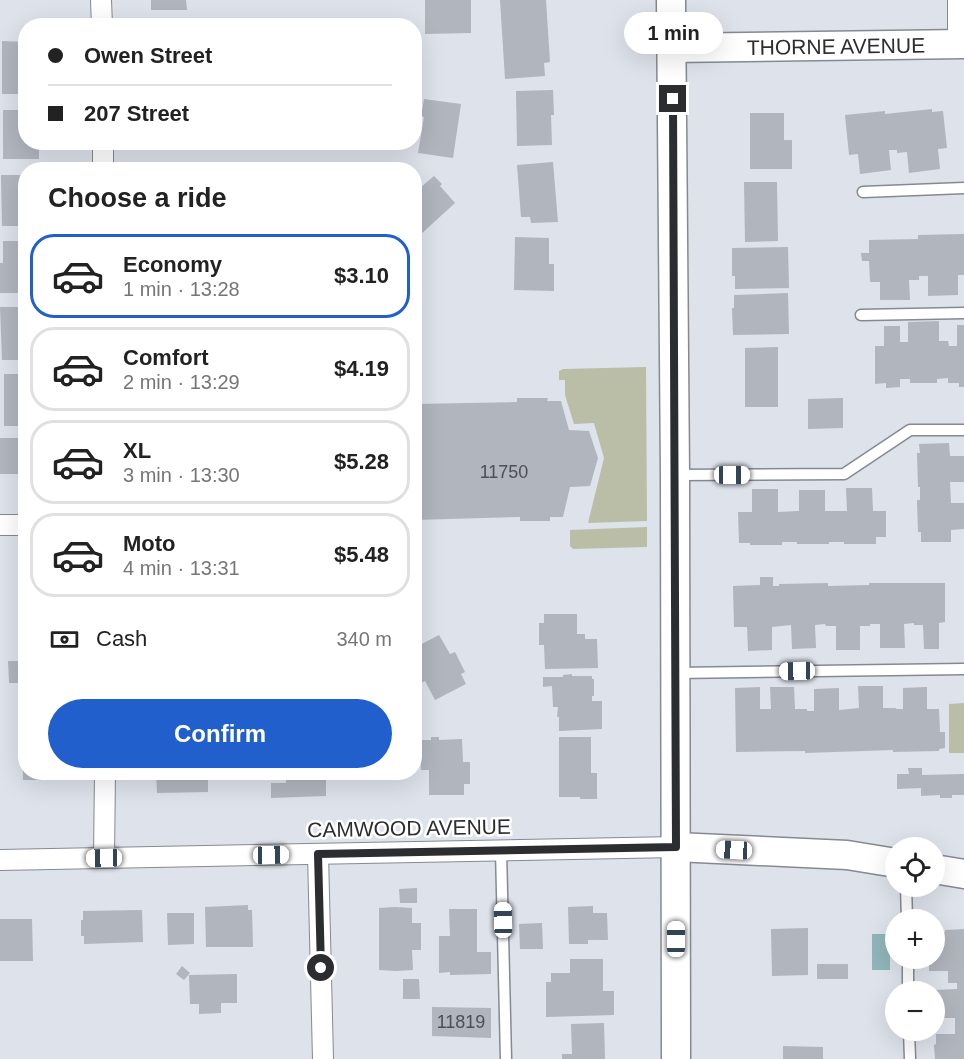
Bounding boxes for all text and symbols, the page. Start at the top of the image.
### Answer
callout: 1 min [624,12,722,54]
text: 1 min [647,22,700,44]
street label: THORNE AVENUE [747,33,925,58]
text: Owen Street [84,43,212,68]
route end [659,85,686,112]
text: 207 Street [84,101,189,126]
text: Choose a ride [48,183,227,213]
icon: car [51,249,105,303]
text: Economy [123,252,222,277]
text: $3.10 [334,263,389,288]
text: 1 min · 13:28 [123,278,240,300]
icon: car [51,342,105,396]
text: Comfort [123,345,209,370]
text: $4.19 [334,356,389,381]
text: 2 min · 13:29 [123,371,240,393]
icon: car [51,435,105,489]
text: XL [123,438,151,463]
text: $5.28 [334,449,389,474]
house number: 11750 [480,462,528,482]
text: 3 min · 13:30 [123,464,240,486]
car [714,466,750,484]
icon: car [51,528,105,582]
text: Moto [123,531,176,556]
text: $5.48 [334,542,389,567]
text: 4 min · 13:31 [123,557,240,579]
icon: cash [48,623,81,656]
text: Cash [96,626,147,651]
text: 340 m [336,628,392,650]
car [779,662,815,680]
button: Confirm [48,699,392,768]
street label: CAMWOOD AVENUE [307,815,511,841]
map controls [885,837,945,1041]
button: locate [885,837,945,897]
car [716,840,752,860]
car [253,846,289,864]
car [86,849,122,867]
car [494,902,512,938]
button: + [885,909,945,969]
car [667,921,685,957]
route start [307,954,334,981]
button: − [885,981,945,1041]
house number: 11819 [437,1012,485,1032]

